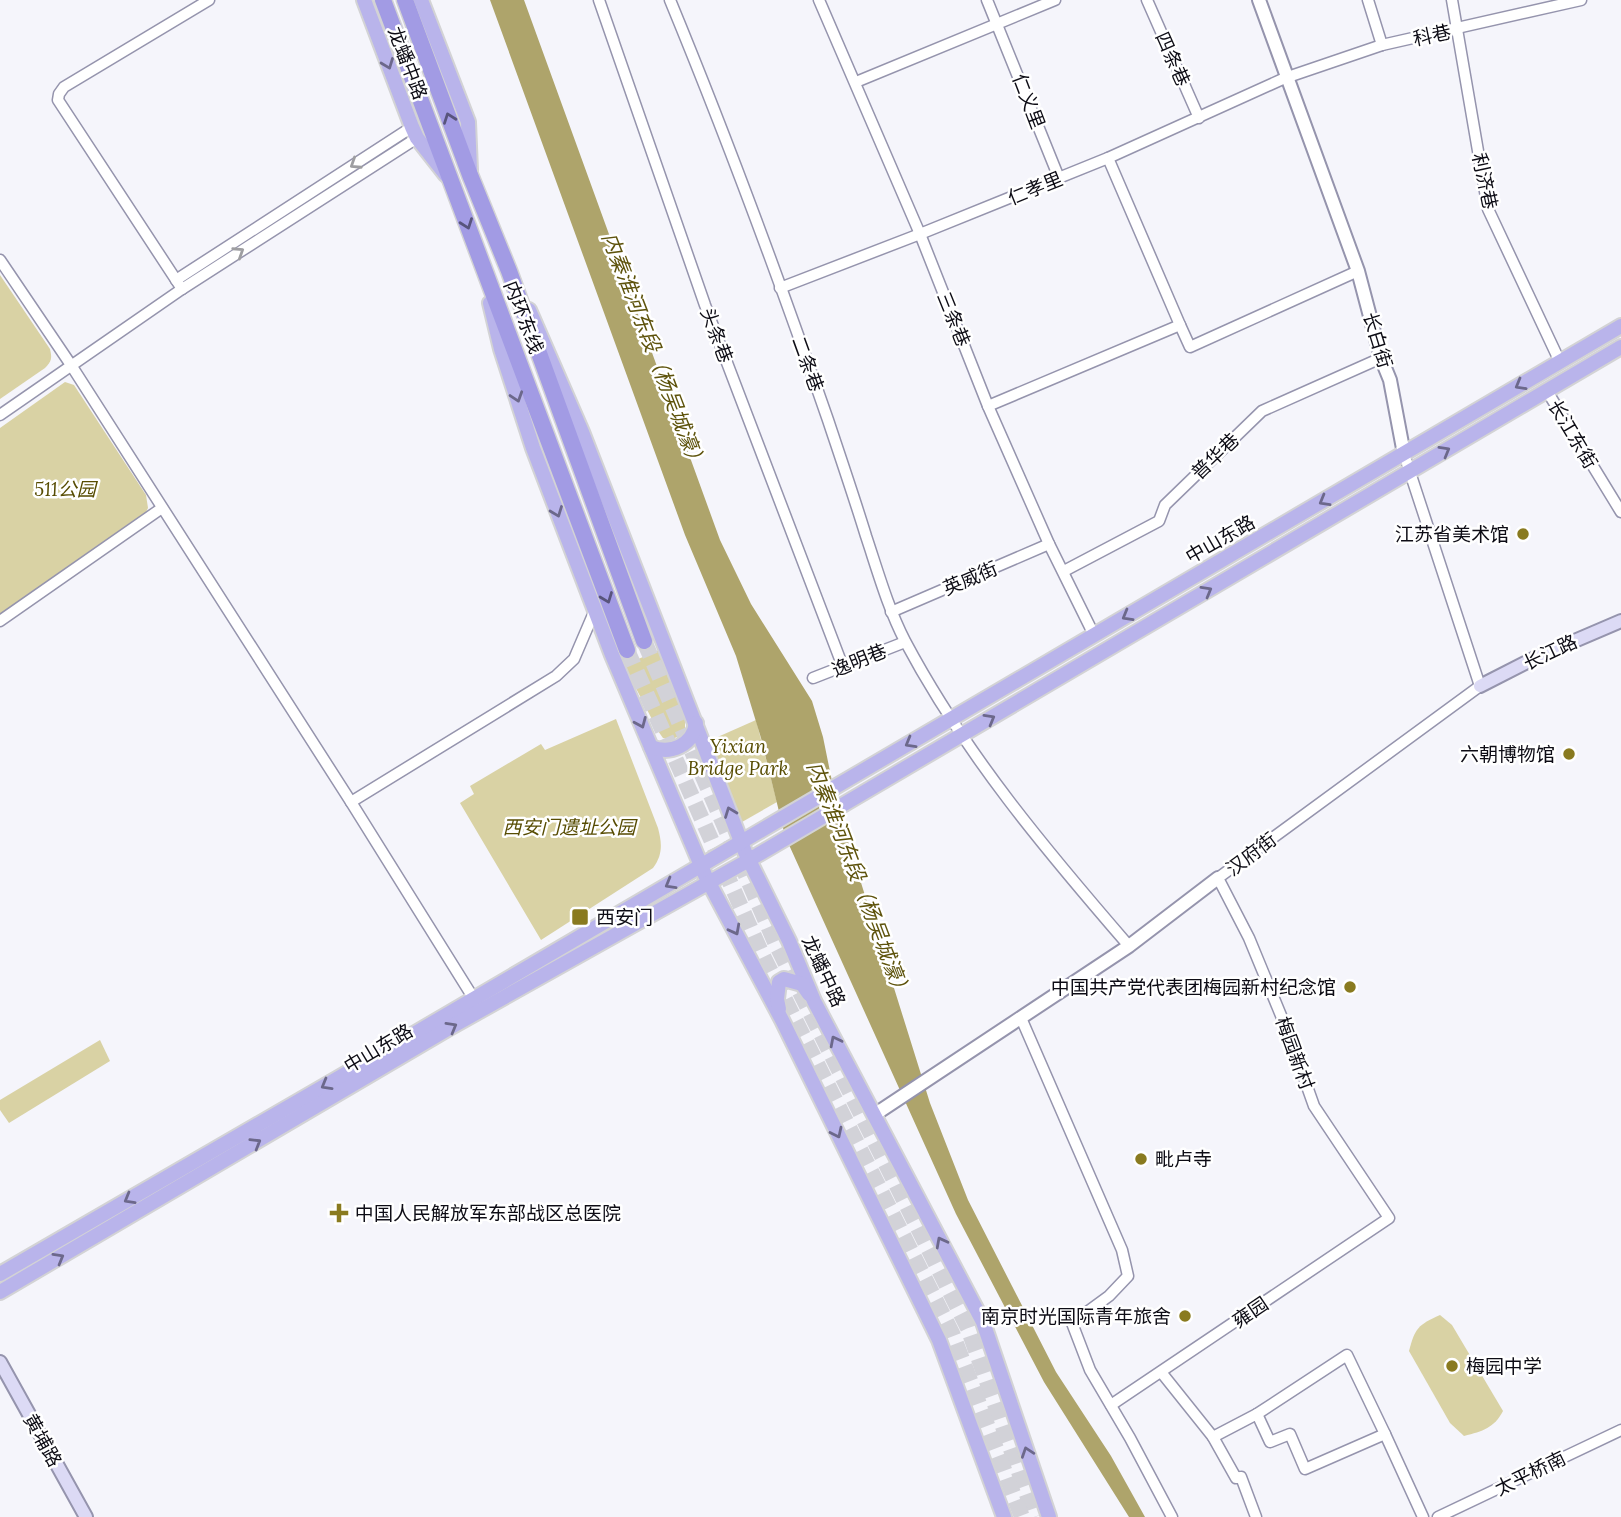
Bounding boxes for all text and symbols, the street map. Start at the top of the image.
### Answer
street label: 科巷 [1411,19,1453,51]
street label: 龙蟠中路 [383,23,433,103]
street label: 四条巷 [1150,28,1196,90]
one-way arrow [380,57,394,69]
street label: 仁义里 [1008,70,1050,132]
one-way arrow [443,113,457,125]
street label: 利济巷 [1467,151,1503,211]
one-way arrow [350,156,363,168]
street label: 仁孝里 [1004,166,1066,210]
one-way arrow [459,218,473,230]
water label: 内秦淮河东段（杨吴城濠） [596,229,712,473]
one-way arrow [232,247,245,260]
street label: 内环东线 [499,277,549,357]
street label: 三条巷 [932,288,976,350]
street label: 头条巷 [696,304,738,366]
street label: 长白街 [1358,309,1398,371]
street label: 二条巷 [787,333,829,395]
one-way arrow [1514,377,1527,390]
one-way arrow [509,391,523,403]
street label: 长江东街 [1543,395,1603,473]
street label: 普华巷 [1186,428,1244,484]
one-way arrow [1438,446,1450,459]
park label: 511公园 [34,477,99,501]
one-way arrow [1318,492,1331,505]
one-way arrow [549,505,563,517]
street label: 中山东路 [1181,510,1259,568]
place label: 江苏省美术馆 [1395,522,1509,546]
marker: 江苏省美术馆 [1515,526,1531,542]
street label: 英威街 [939,556,1001,600]
one-way arrow [1199,586,1212,599]
one-way arrow [599,591,613,603]
one-way arrow [1122,608,1135,621]
street label: 长江路 [1519,629,1581,675]
street label: 逸明巷 [828,638,890,682]
one-way arrow [982,714,995,727]
one-way arrow [632,717,646,729]
park label: Yixian Bridge Park [688,734,789,780]
one-way arrow [905,735,918,748]
place label: 六朝博物馆 [1460,742,1555,766]
marker: 六朝博物馆 [1561,746,1577,762]
water label: 内秦淮河东段（杨吴城濠） [801,758,917,1002]
one-way arrow [724,807,738,819]
park label: 西安门遗址公园 [502,815,638,839]
street label: 汉府街 [1221,827,1281,881]
one-way arrow [665,875,678,888]
place label: 西安门 [596,905,653,929]
marker: 西安门 [570,907,590,927]
one-way arrow [727,923,740,936]
street label: 龙蟠中路 [797,931,851,1011]
place label: 中国共产党代表团梅园新村纪念馆 [1051,975,1336,999]
marker: 中国共产党代表团梅园新村纪念馆 [1342,979,1358,995]
street label: 梅园新村 [1271,1013,1319,1093]
street label: 中山东路 [339,1018,417,1078]
one-way arrow [444,1022,457,1035]
one-way arrow [830,1036,844,1048]
one-way arrow [321,1077,333,1090]
one-way arrow [829,1126,843,1138]
one-way arrow [248,1138,261,1151]
place label: 毗卢寺 [1155,1147,1212,1171]
marker: 毗卢寺 [1133,1151,1149,1167]
one-way arrow [124,1191,136,1204]
place label: 中国人民解放军东部战区总医院 [355,1201,621,1225]
marker: 中国人民解放军东部战区总医院 [329,1203,349,1223]
one-way arrow [936,1237,950,1250]
one-way arrow [51,1253,64,1266]
street label: 雍园 [1228,1291,1272,1333]
place label: 南京时光国际青年旅舍 [981,1304,1171,1328]
marker: 南京时光国际青年旅舍 [1177,1308,1193,1324]
place label: 梅园中学 [1466,1354,1542,1378]
marker: 梅园中学 [1444,1358,1460,1374]
street label: 黄埔路 [19,1409,67,1471]
street label: 太平桥南 [1491,1446,1569,1500]
one-way arrow [1021,1447,1035,1459]

